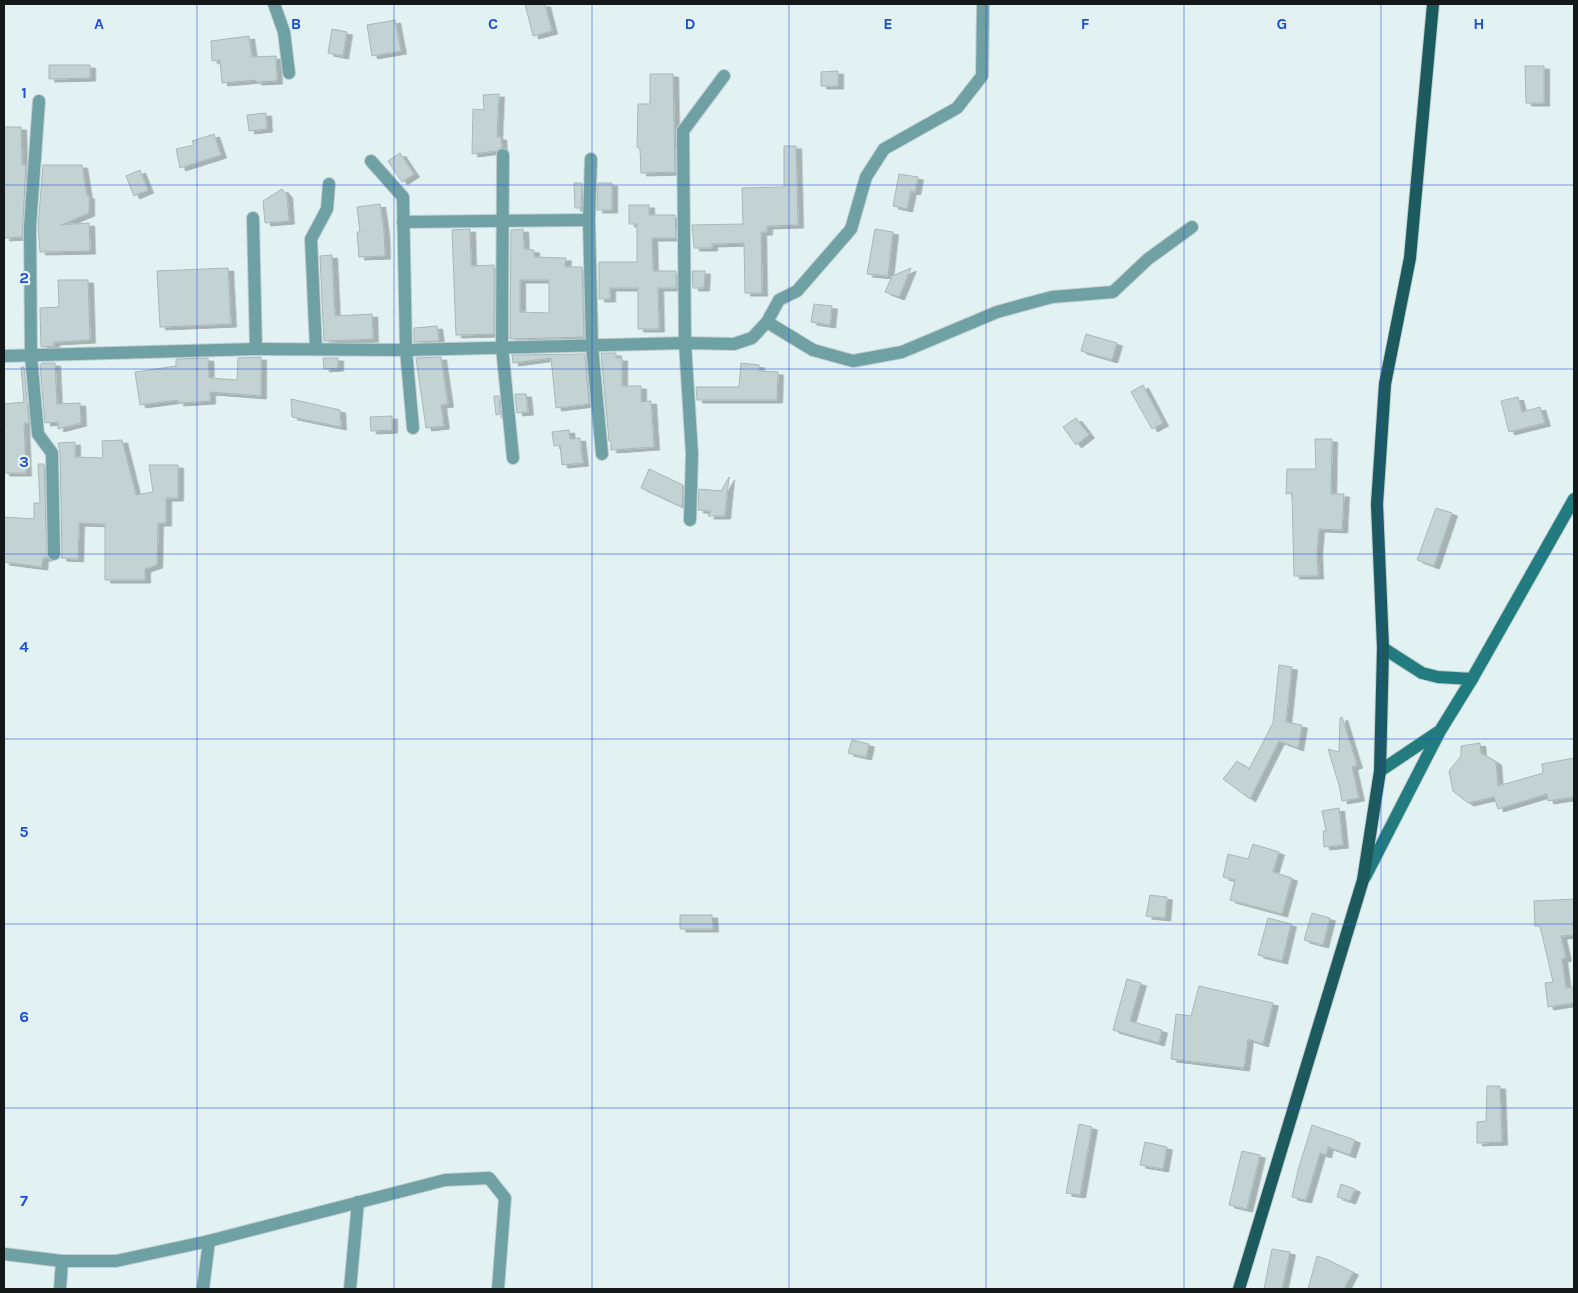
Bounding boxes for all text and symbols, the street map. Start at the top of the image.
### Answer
text: A [94,14,104,33]
text: B [291,14,301,33]
text: C [488,14,498,33]
text: D [685,14,696,33]
text: E [883,14,893,33]
text: F [1081,14,1090,33]
text: G [1277,14,1287,33]
text: H [1473,14,1485,33]
text: 1 [21,83,27,102]
text: 2 [19,268,29,287]
text: 3 [19,452,29,471]
text: 4 [19,637,29,656]
text: 5 [19,822,29,841]
text: 6 [19,1007,29,1026]
text: 7 [20,1191,28,1210]

